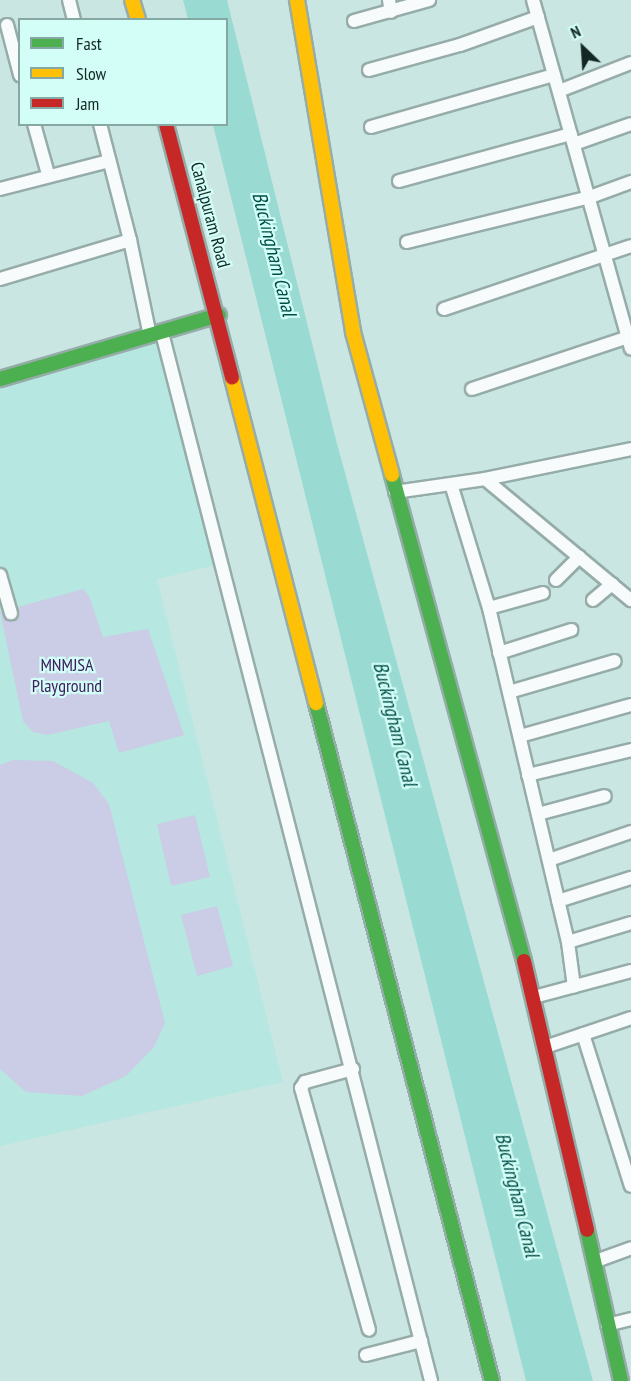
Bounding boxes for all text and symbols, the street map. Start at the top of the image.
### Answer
legend [18,18,228,126]
north arrow [553,18,613,78]
text: N [567,21,584,43]
text: Fast [76,32,102,55]
text: Slow [76,62,106,85]
text: Jam [76,92,99,115]
street label: Canalpuram Road [186,160,234,270]
water label: Buckingham Canal [247,189,301,319]
park label: MNMJSA Playground [32,655,102,698]
water label: Buckingham Canal [368,659,422,789]
water label: Buckingham Canal [490,1130,544,1260]

